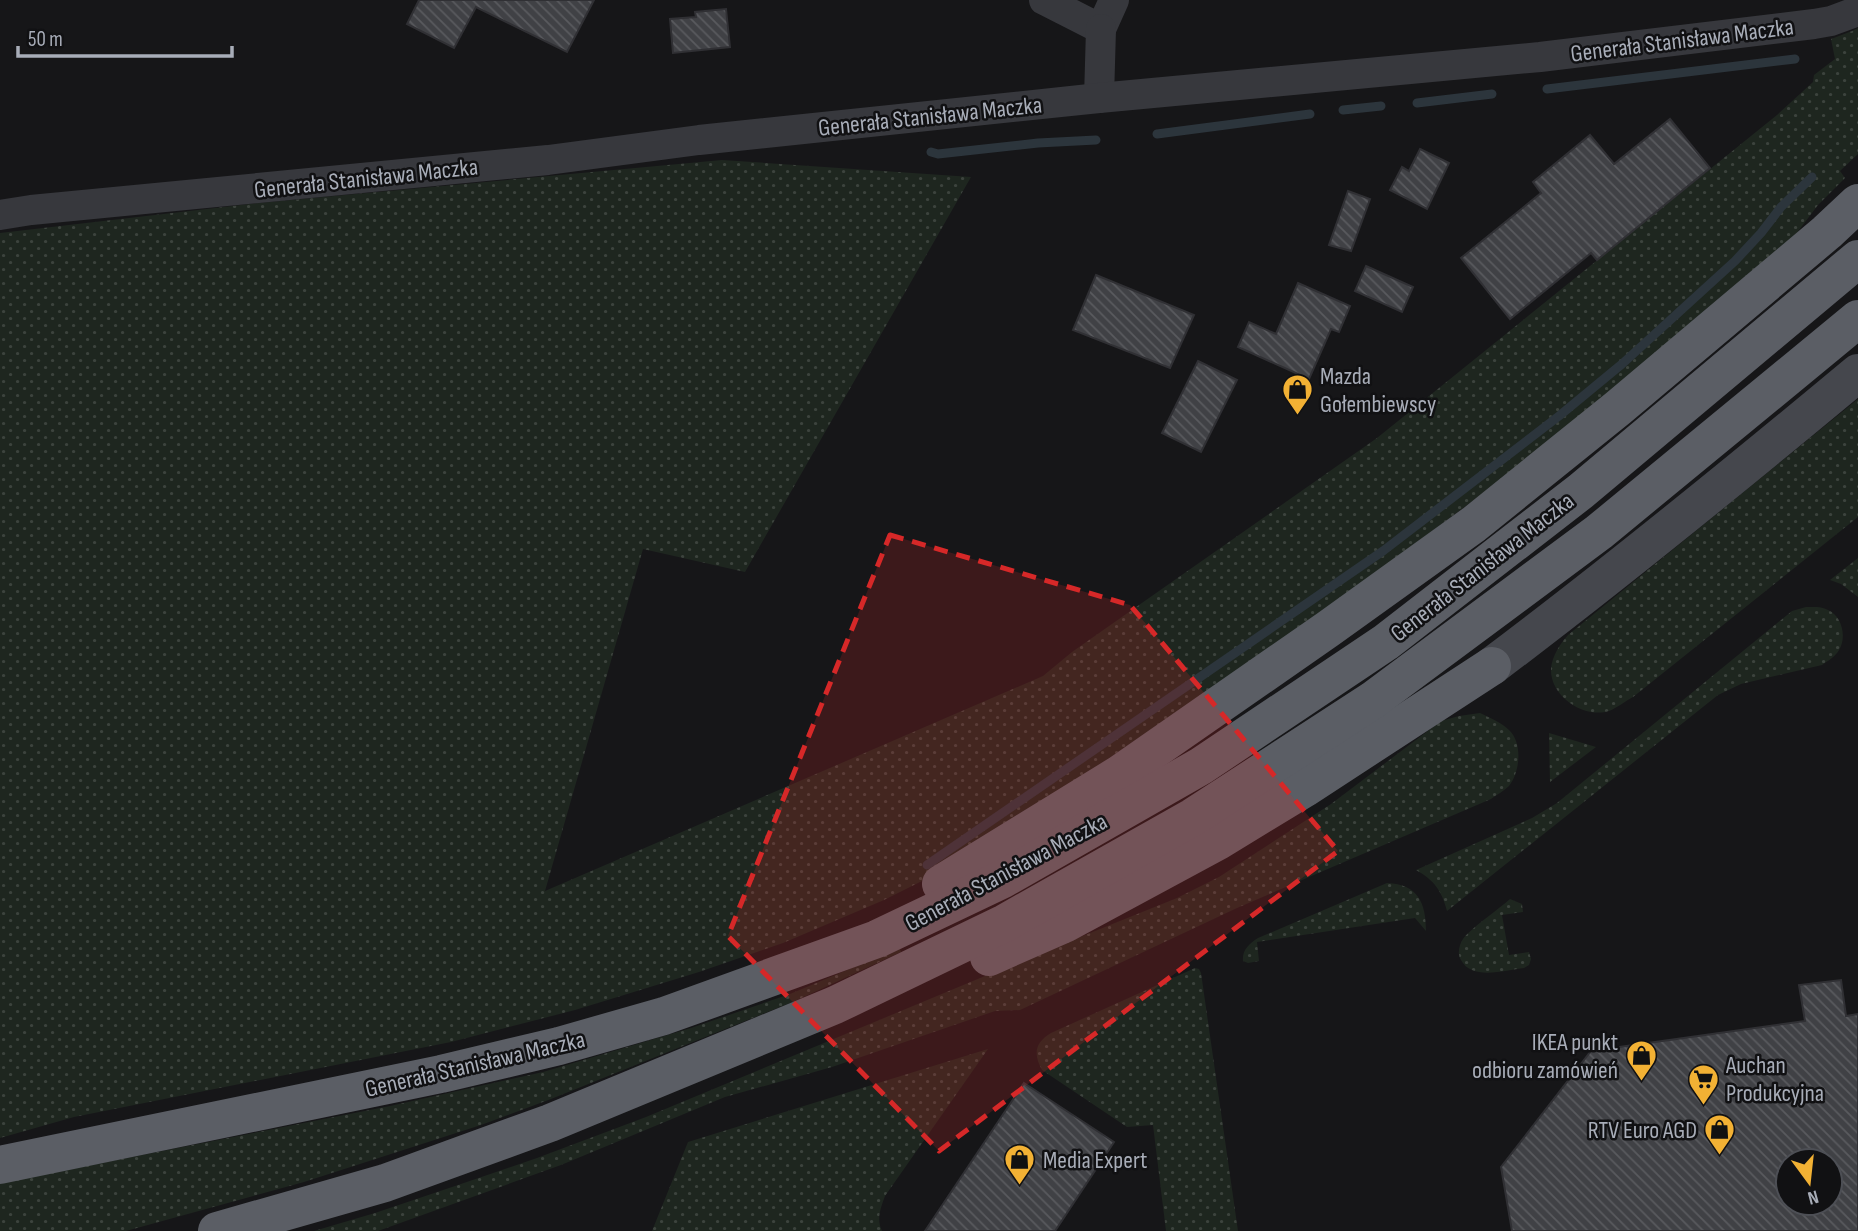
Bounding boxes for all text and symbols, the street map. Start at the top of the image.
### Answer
street label: Generała Stanisława Maczka [1569,12,1795,69]
scale bar [18,14,231,58]
text: 50 m [28,27,63,52]
street label: Generała Stanisława Maczka [817,90,1043,143]
street label: Generała Stanisława Maczka [253,152,479,205]
place label: Mazda Gołembiewscy [1320,362,1436,419]
shop icon: Mazda Gołembiewscy [1280,373,1314,417]
street label: Generała Stanisława Maczka [1385,487,1580,648]
street label: Generała Stanisława Maczka [900,807,1112,938]
street label: Generała Stanisława Maczka [362,1025,588,1104]
place label: IKEA punkt odbioru zamówień [1472,1028,1618,1085]
shop icon: IKEA punkt odbioru zamówień [1624,1039,1658,1083]
place label: Auchan Produkcyjna [1725,1051,1824,1108]
supermarket icon: Auchan Produkcyjna [1686,1062,1720,1106]
shop icon: RTV Euro AGD [1703,1113,1737,1157]
place label: RTV Euro AGD [1588,1116,1697,1145]
shop icon: Media Expert [1003,1143,1037,1187]
place label: Media Expert [1043,1146,1147,1175]
north arrow [1774,1147,1844,1217]
text: N [1805,1185,1821,1209]

